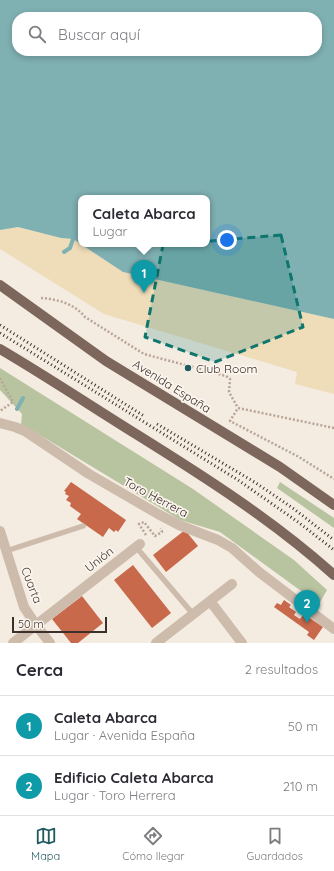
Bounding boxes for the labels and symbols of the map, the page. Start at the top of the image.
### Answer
your location [217,230,237,250]
pin: 1 [131,260,157,293]
street label: Avenida España [130,356,214,416]
place label: Club Room [196,361,257,376]
marker: Club Room [183,363,193,373]
street label: Toro Herrera [121,474,191,520]
street label: Unión [82,543,116,575]
street label: Cuarta [18,565,46,605]
pin: 2 [294,590,320,623]
scale bar [12,615,107,634]

